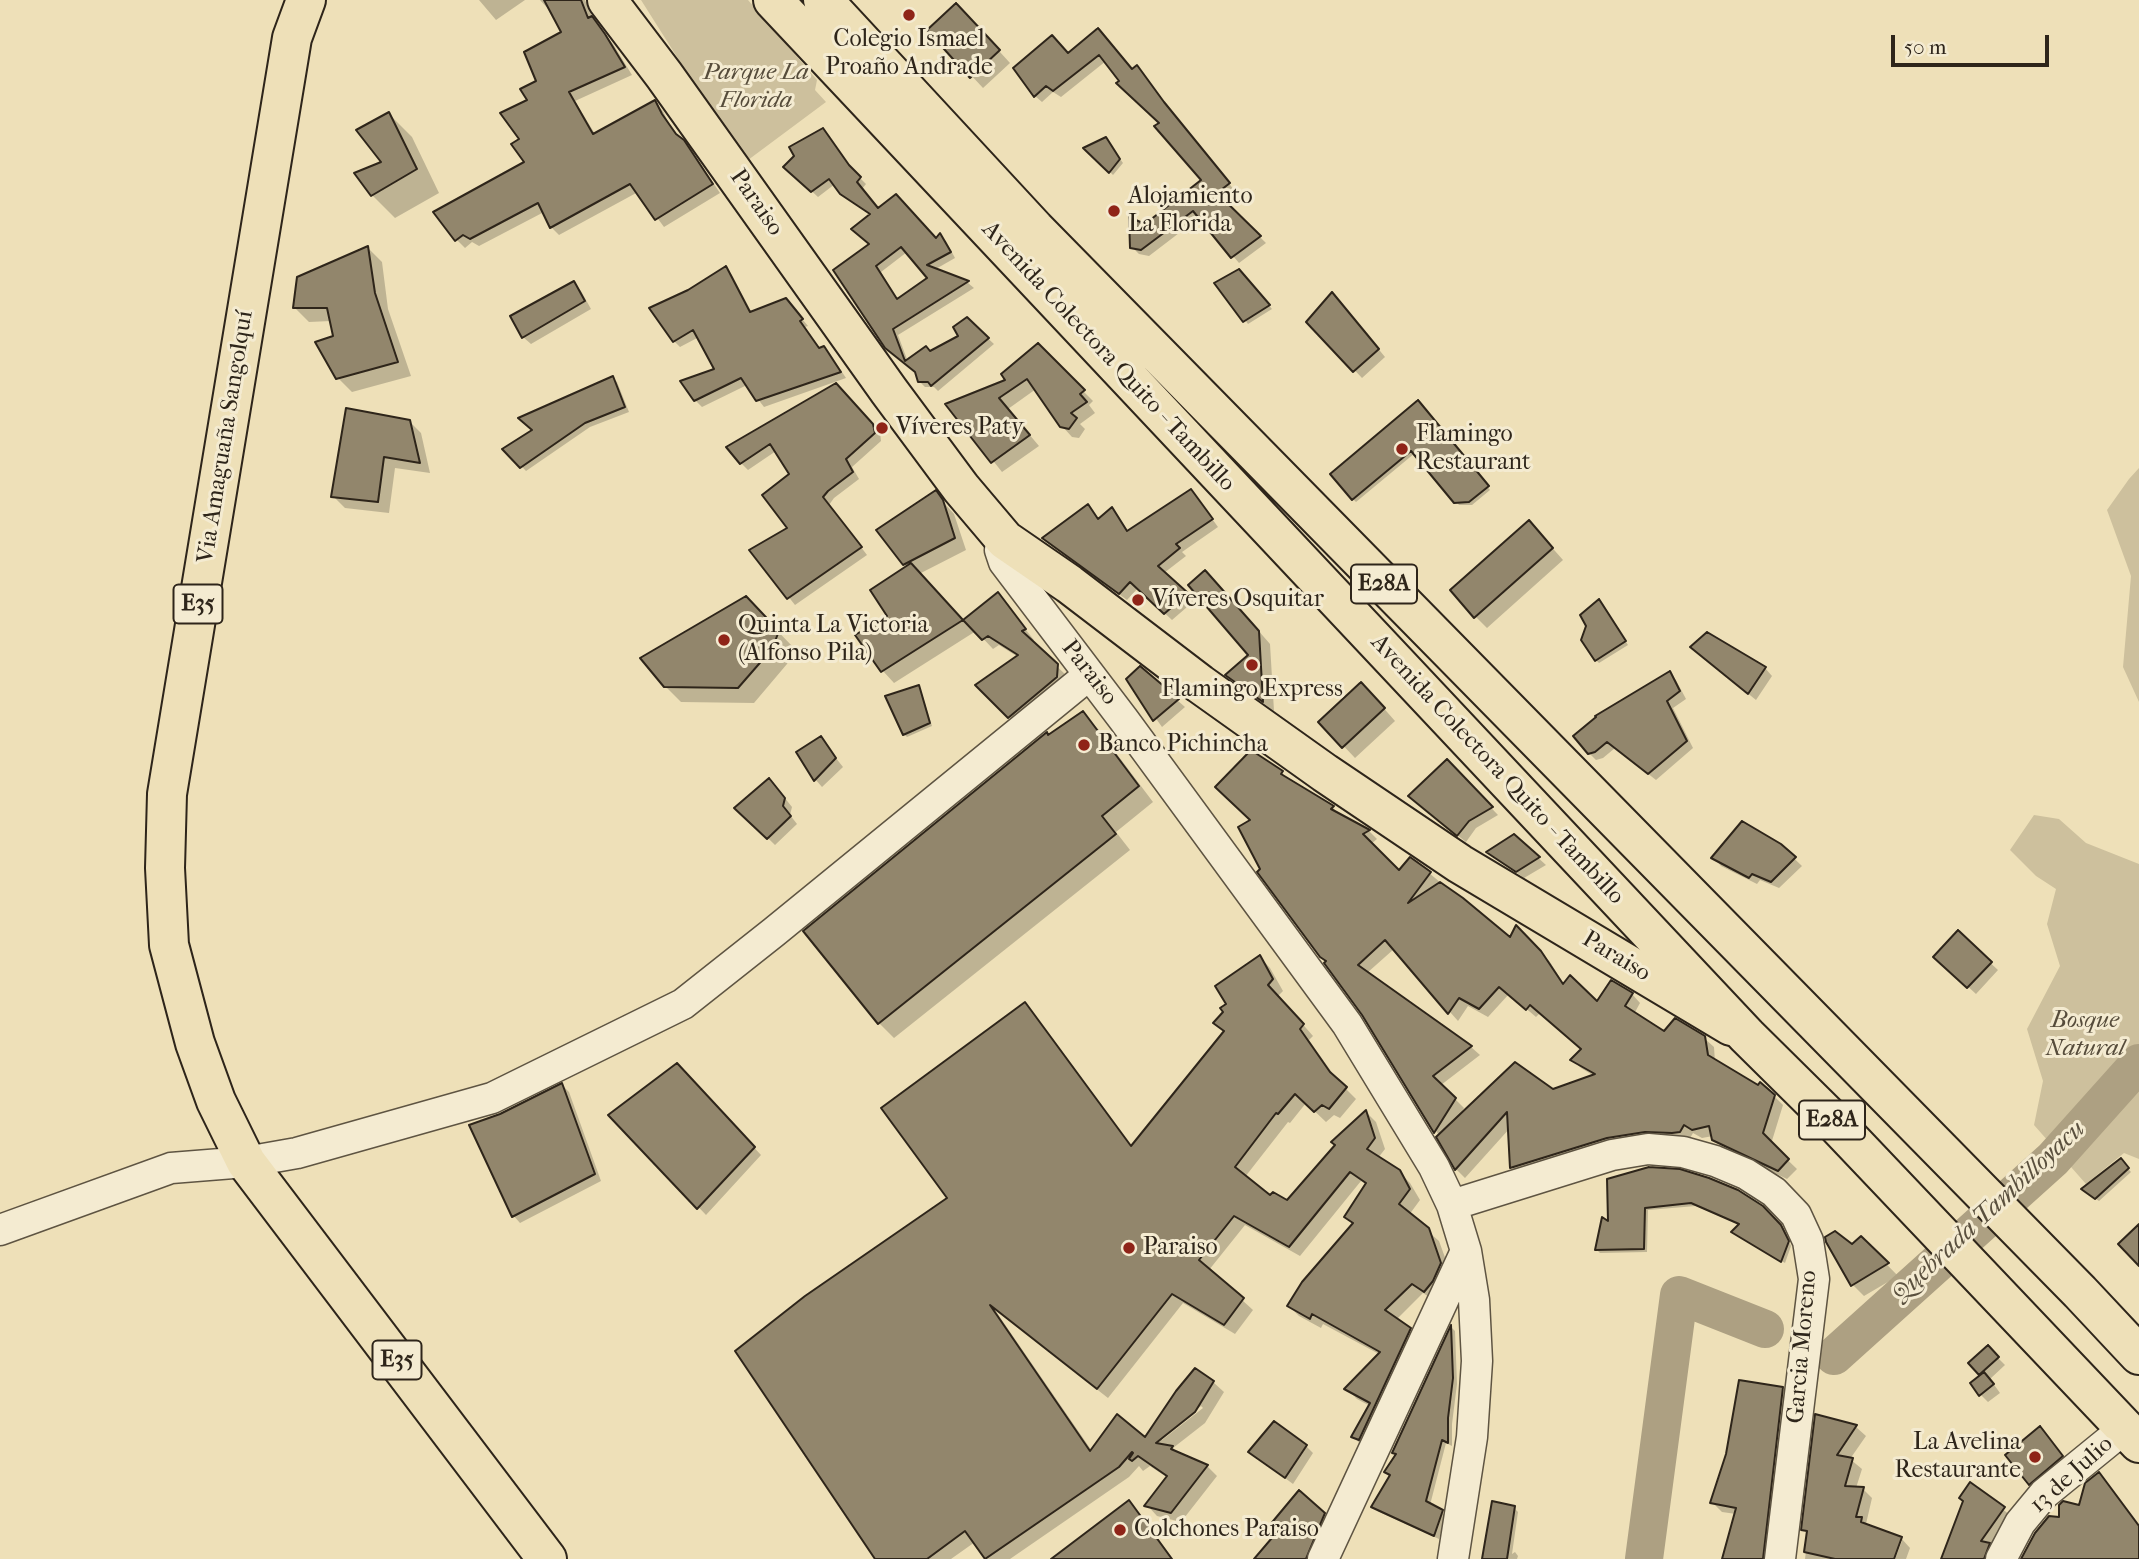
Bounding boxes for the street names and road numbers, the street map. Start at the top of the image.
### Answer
street label: Paraiso [723,164,789,242]
street label: Avenida Colectora Quito - Tambillo [975,216,1241,498]
street label: Via Amaguaña Sangolquí [192,309,260,565]
road number: E28A [1351,564,1417,604]
road number: E35 [174,584,222,624]
street label: Avenida Colectora Quito - Tambillo [1364,629,1630,911]
street label: Paraiso [1055,635,1123,711]
street label: Paraiso [1577,925,1655,989]
road number: E28A [1799,1100,1865,1140]
street label: Garcia Moreno [1782,1269,1824,1425]
road number: E35 [372,1340,422,1380]
street label: 13 de Julio [2025,1430,2119,1520]

